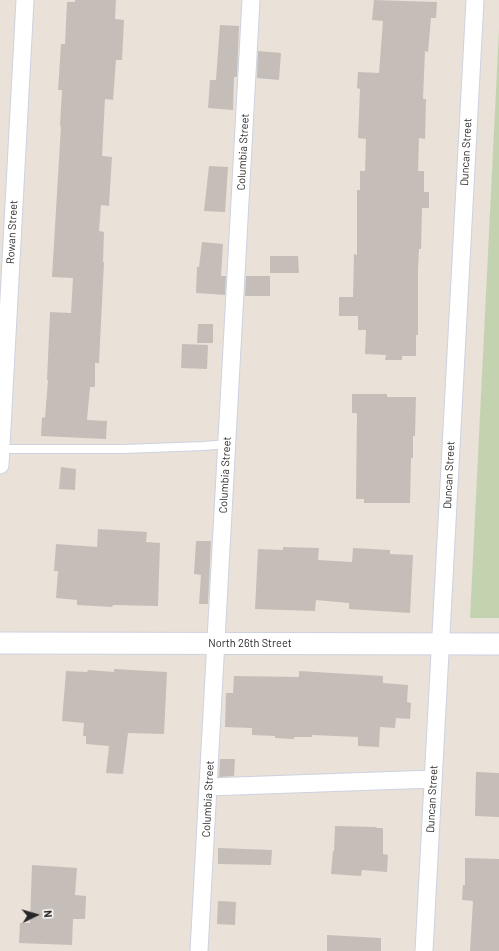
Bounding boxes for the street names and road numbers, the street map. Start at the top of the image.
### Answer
street label: Columbia Street [234,113,252,191]
street label: Duncan Street [458,118,474,186]
street label: Rowan Street [4,200,20,264]
street label: Columbia Street [216,436,234,514]
street label: Duncan Street [441,441,457,509]
street label: North 26th Street [208,636,292,650]
street label: Columbia Street [199,760,217,838]
street label: Duncan Street [424,765,440,833]

